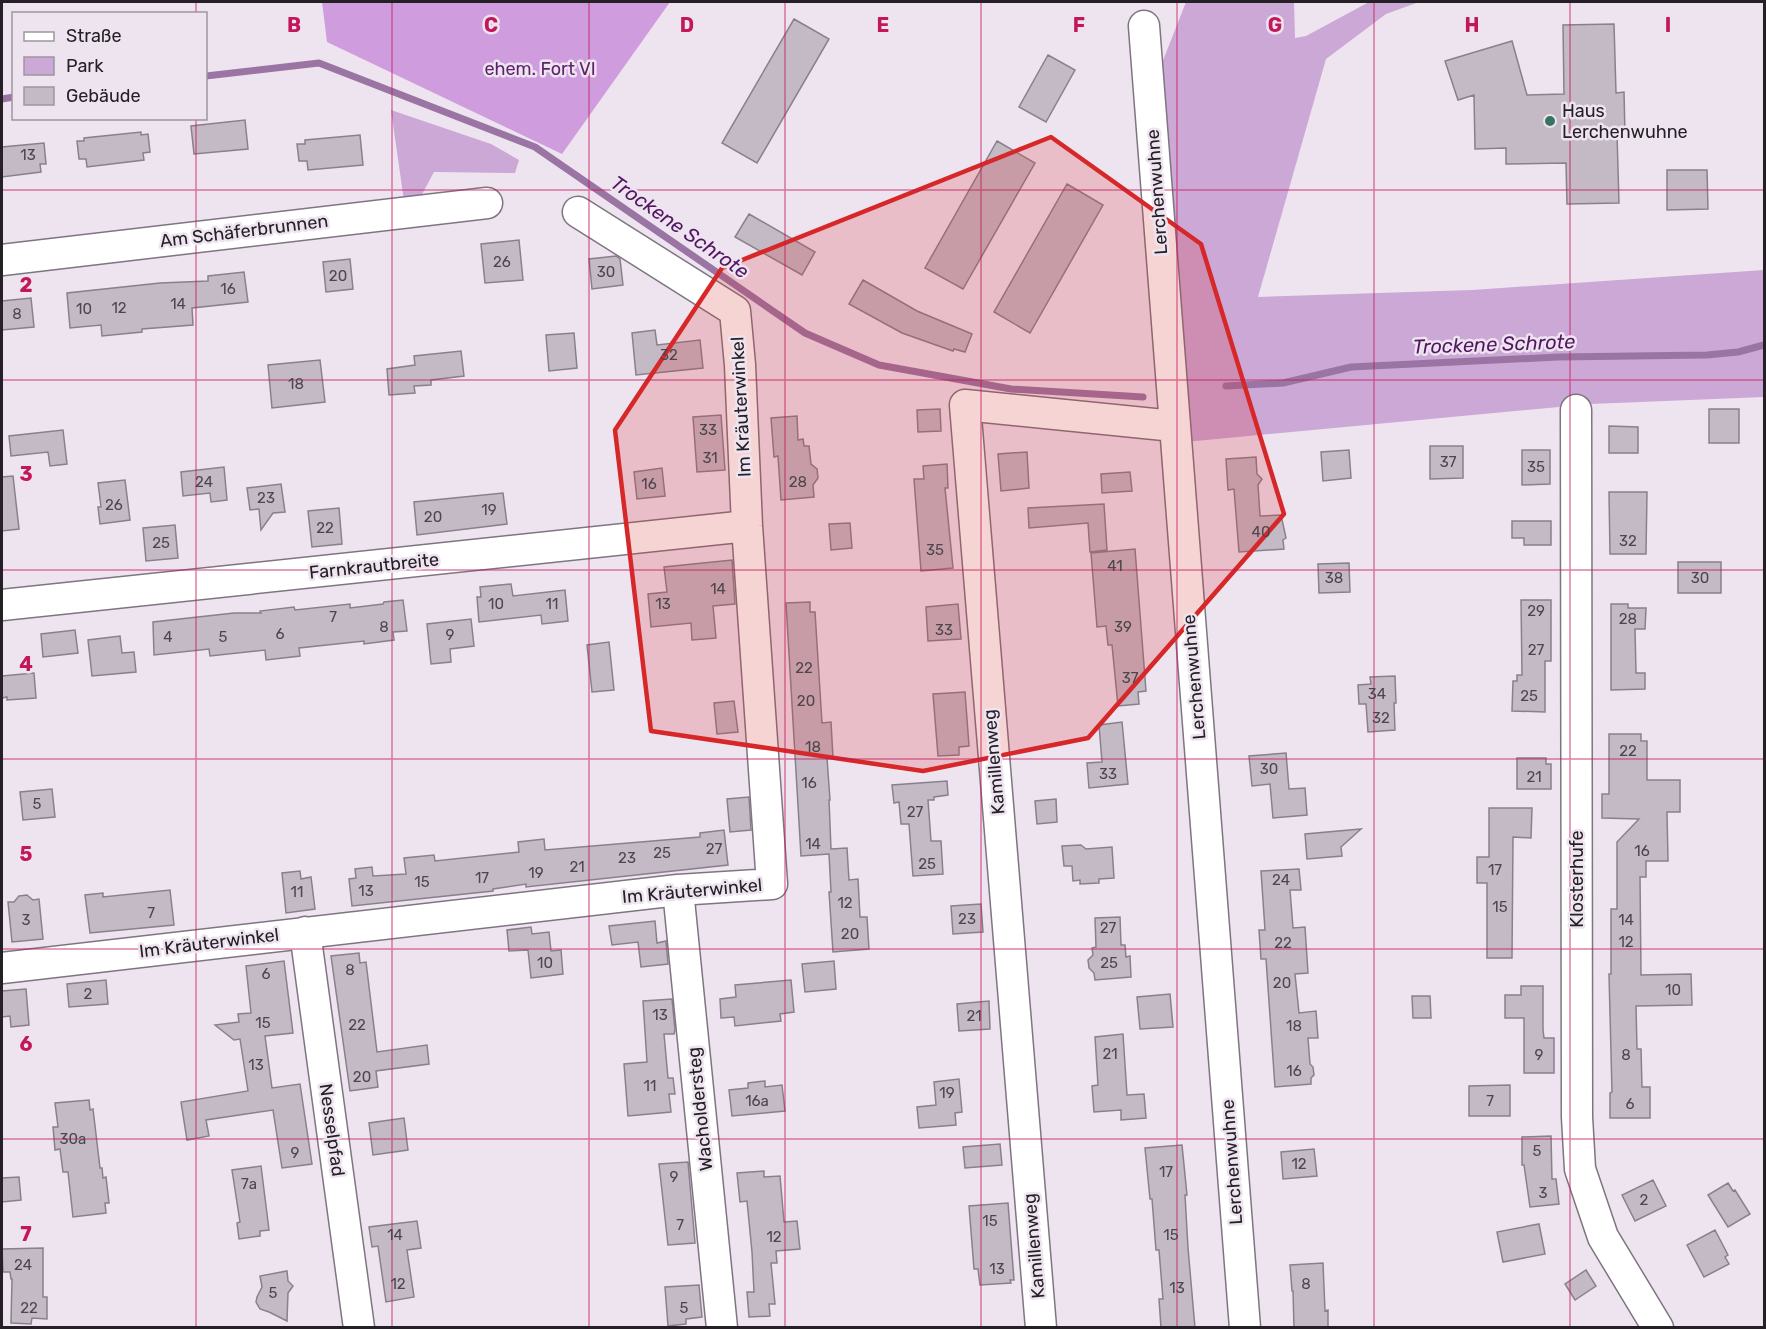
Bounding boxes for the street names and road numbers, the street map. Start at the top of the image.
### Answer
street label: Lerchenwuhne [1142,129,1172,255]
street label: Am Schäferbrunnen [159,210,329,252]
street label: Im Kräuterwinkel [726,336,756,478]
street label: Farnkrautbreite [308,548,440,584]
street label: Lerchenwuhne [1178,613,1210,741]
street label: Kamillenweg [978,708,1010,816]
street label: Klosterhufe [1566,830,1588,928]
street label: Im Kräuterwinkel [621,874,763,908]
street label: Im Kräuterwinkel [138,924,280,962]
street label: Wacholdersteg [683,1046,717,1172]
street label: Nesselpfad [315,1082,349,1178]
street label: Lerchenwuhne [1217,1099,1247,1225]
street label: Kamillenweg [1018,1192,1050,1300]

